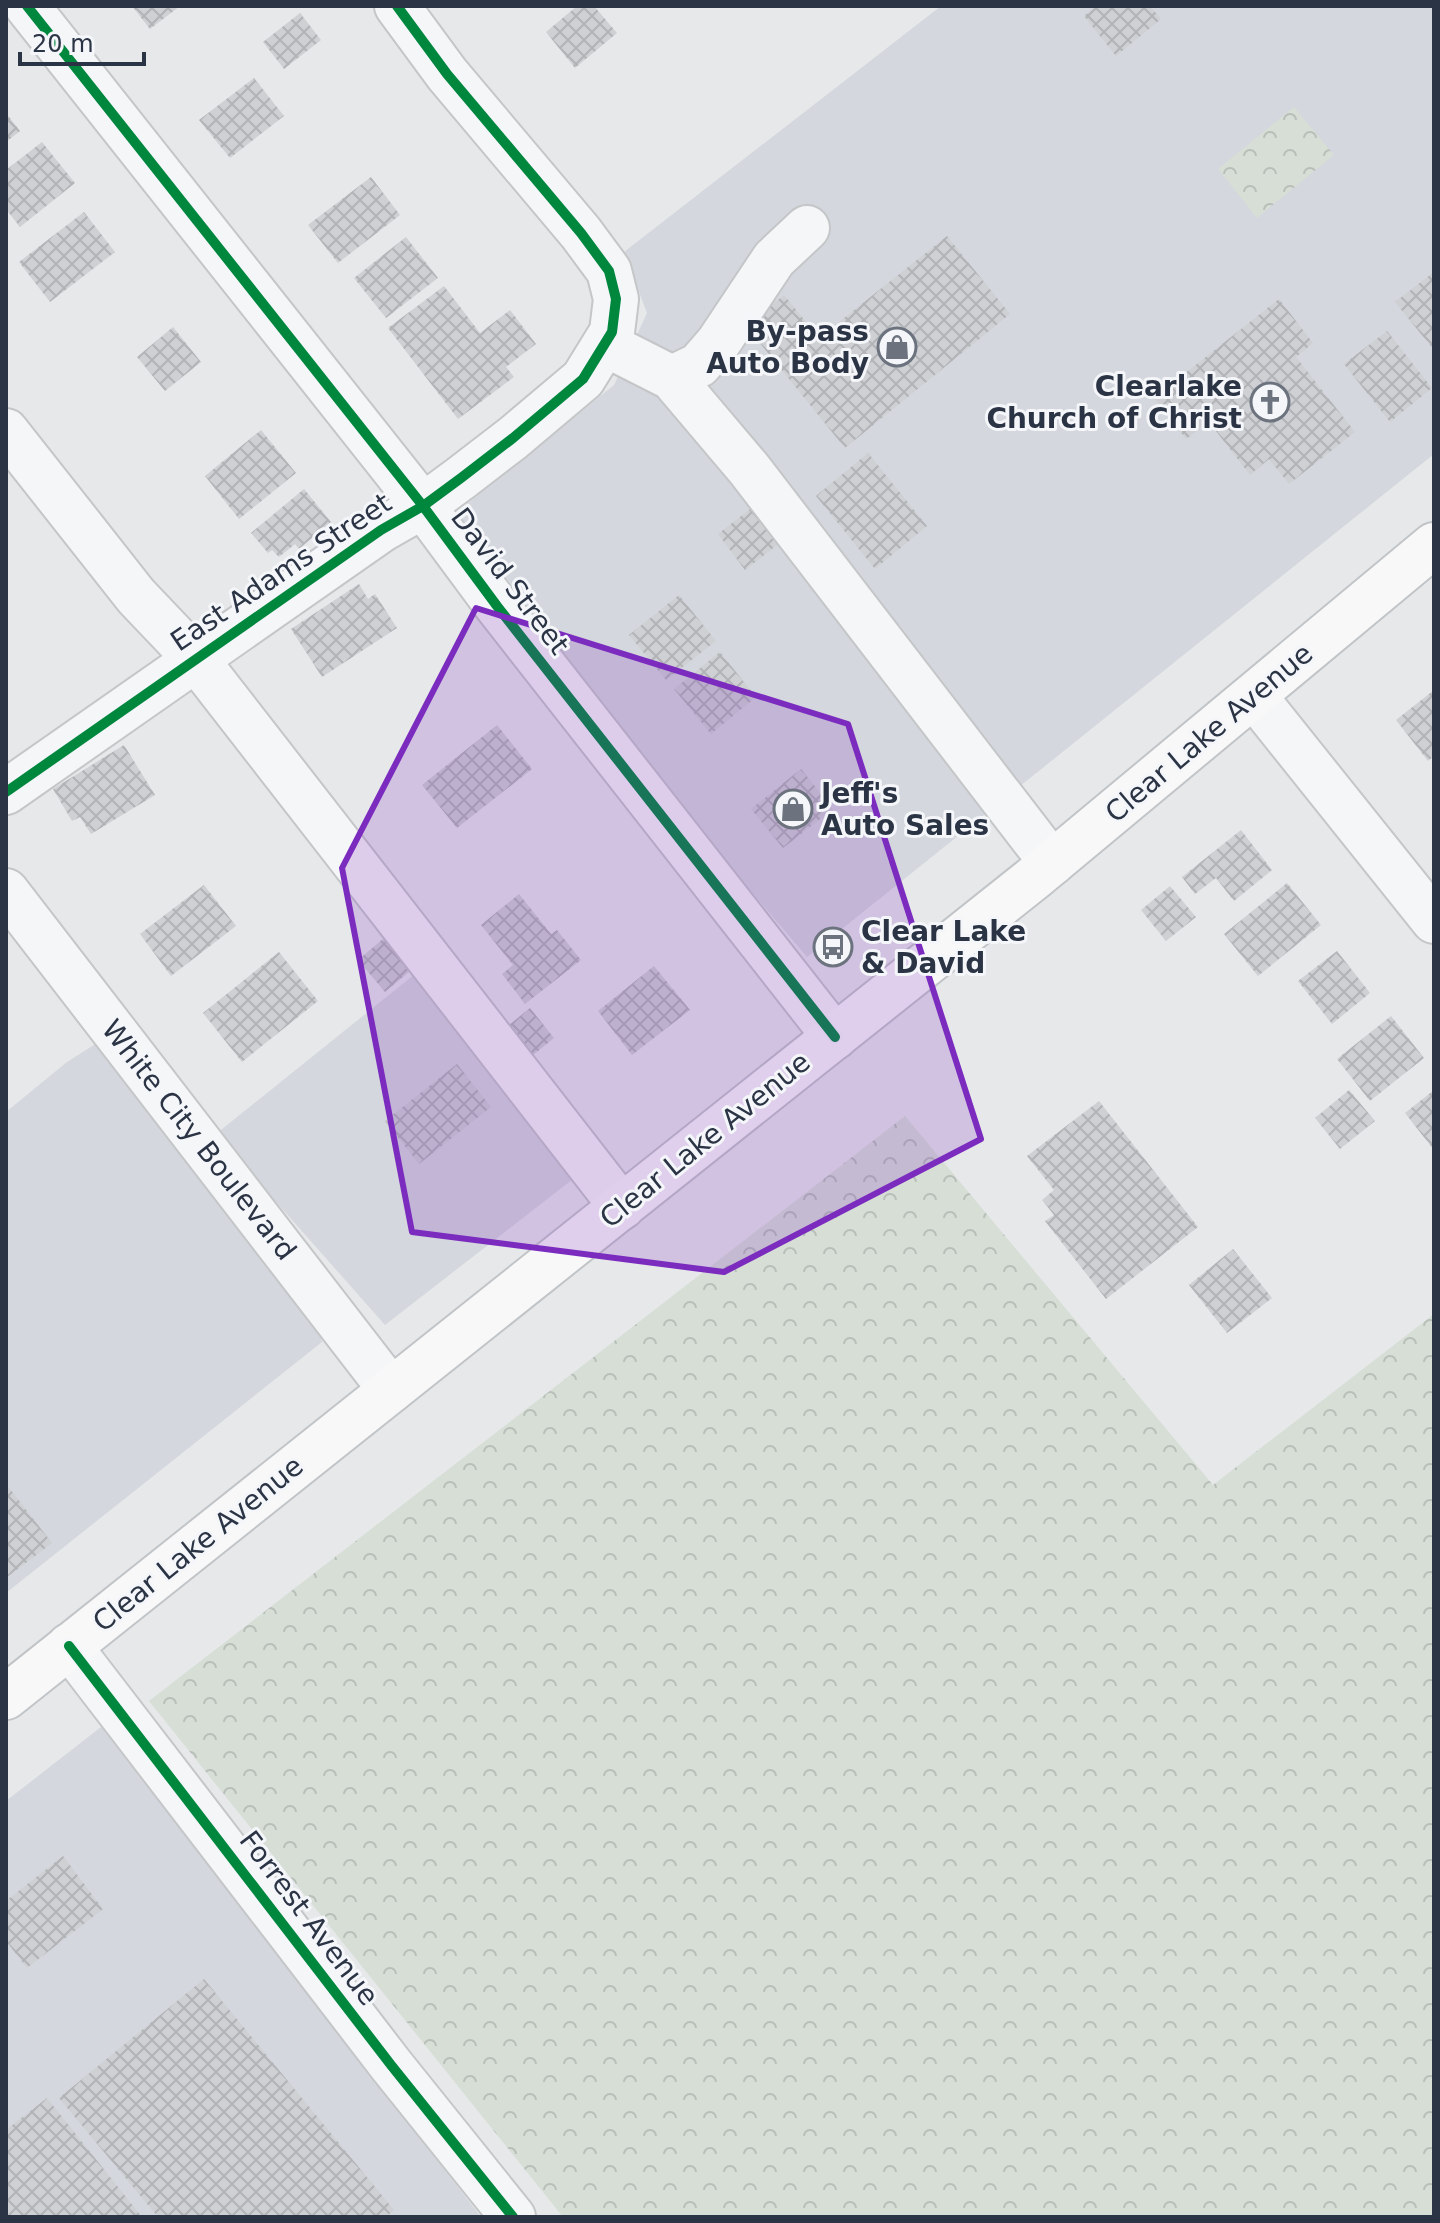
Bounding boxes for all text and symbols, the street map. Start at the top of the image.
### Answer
scale bar [20,16,144,66]
text: 20 m [32,30,94,58]
place label: By-pass Auto Body [706,315,869,380]
shop icon: By-pass Auto Body [876,326,918,368]
place label: Clearlake Church of Christ [986,370,1242,435]
church icon: Clearlake Church of Christ [1249,381,1291,423]
street label: East Adams Street [165,486,397,658]
street label: David Street [444,501,576,661]
street label: Clear Lake Avenue [1099,637,1319,829]
place label: Jeff's Auto Sales [819,777,989,842]
shop icon: Jeff's Auto Sales [772,788,814,830]
place label: Clear Lake & David [861,915,1026,980]
bus stop icon: Clear Lake & David [812,926,854,968]
street label: White City Boulevard [95,1013,303,1267]
street label: Clear Lake Avenue [593,1045,817,1235]
street label: Clear Lake Avenue [86,1449,310,1639]
street label: Forrest Avenue [233,1824,385,2012]

